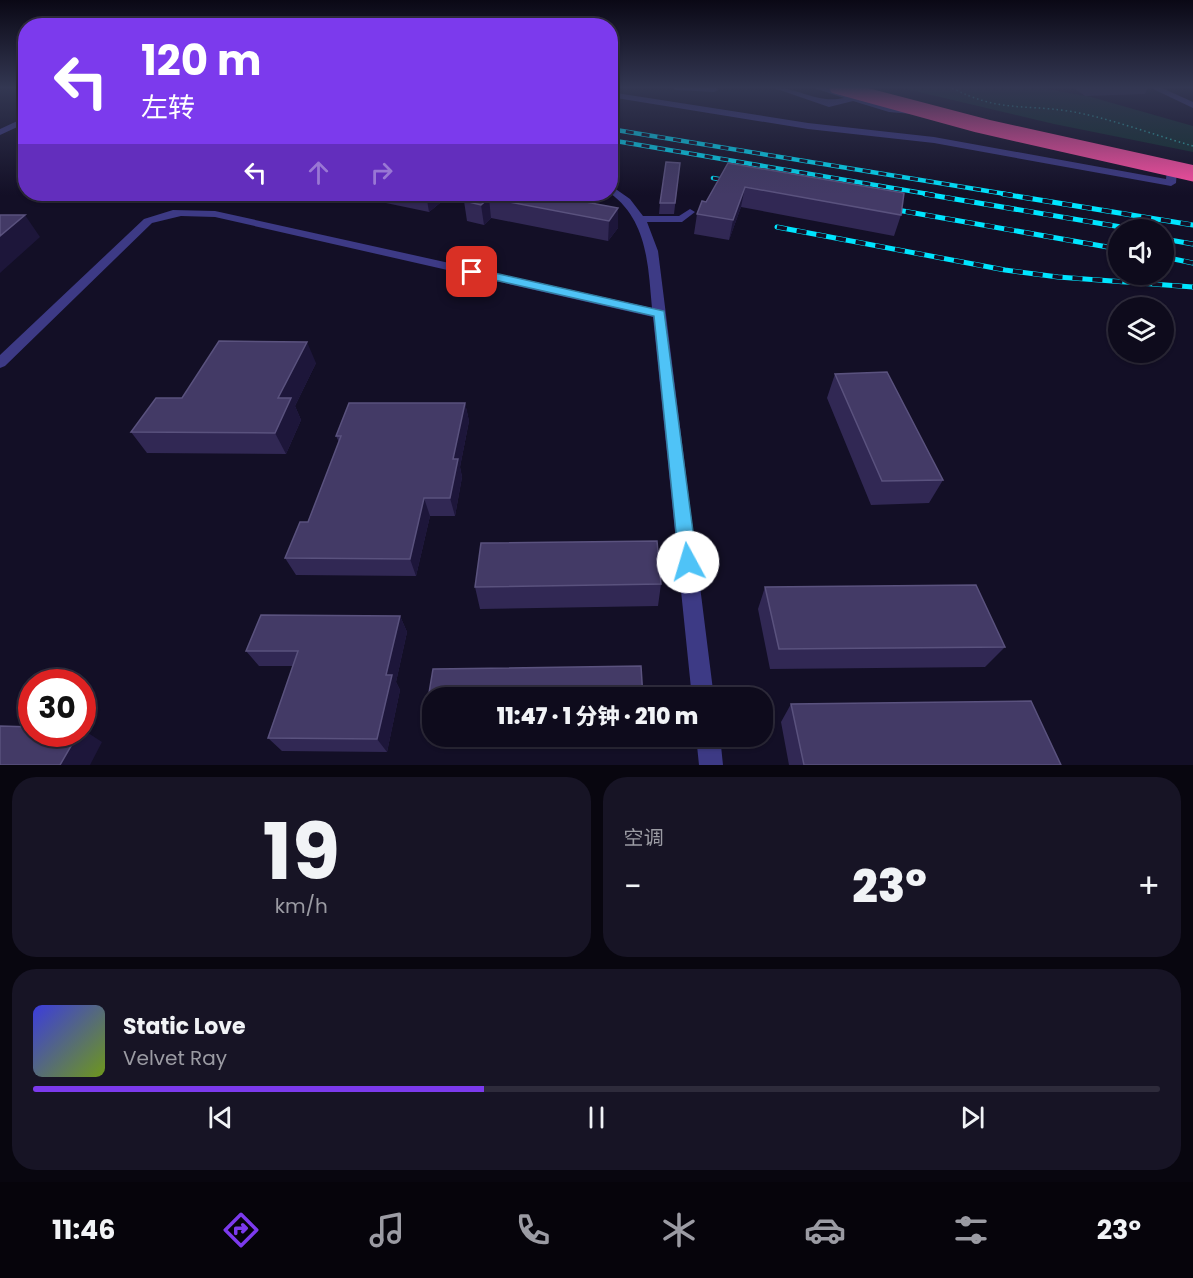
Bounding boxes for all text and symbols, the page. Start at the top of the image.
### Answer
text: 120 m [141,31,262,90]
icon: left [42,42,120,120]
text: 左转 [141,89,195,126]
icon: left [239,156,272,189]
icon: ahead [302,156,335,189]
icon: right [365,156,398,189]
map controls [1108,219,1174,363]
button: sound [1108,219,1174,285]
pin [446,246,497,297]
icon: arrive [455,255,488,288]
button: layers [1108,297,1174,363]
position arrow [656,530,720,594]
speed limit sign: 30 [18,669,96,747]
text: 11:47 · 1 分钟 · 210 m [497,701,698,732]
text: 19 [263,797,340,906]
text: 空调 [624,824,664,852]
text: 23° [852,855,927,918]
text: − [624,863,642,910]
text: + [1137,863,1160,910]
text: km/h [275,892,328,920]
text: Static Love [123,1011,246,1042]
text: Velvet Ray [123,1044,227,1072]
icon: previous [204,1101,237,1134]
icon: pause [580,1101,613,1134]
icon: next [956,1101,989,1134]
icon: directions [220,1209,262,1251]
icon: music [366,1209,408,1251]
icon: phone [512,1209,554,1251]
icon: climate [658,1209,700,1251]
icon: car [804,1209,846,1251]
icon: filters [950,1209,992,1251]
text: 11:46 [52,1211,116,1248]
text: 23° [1097,1211,1141,1248]

